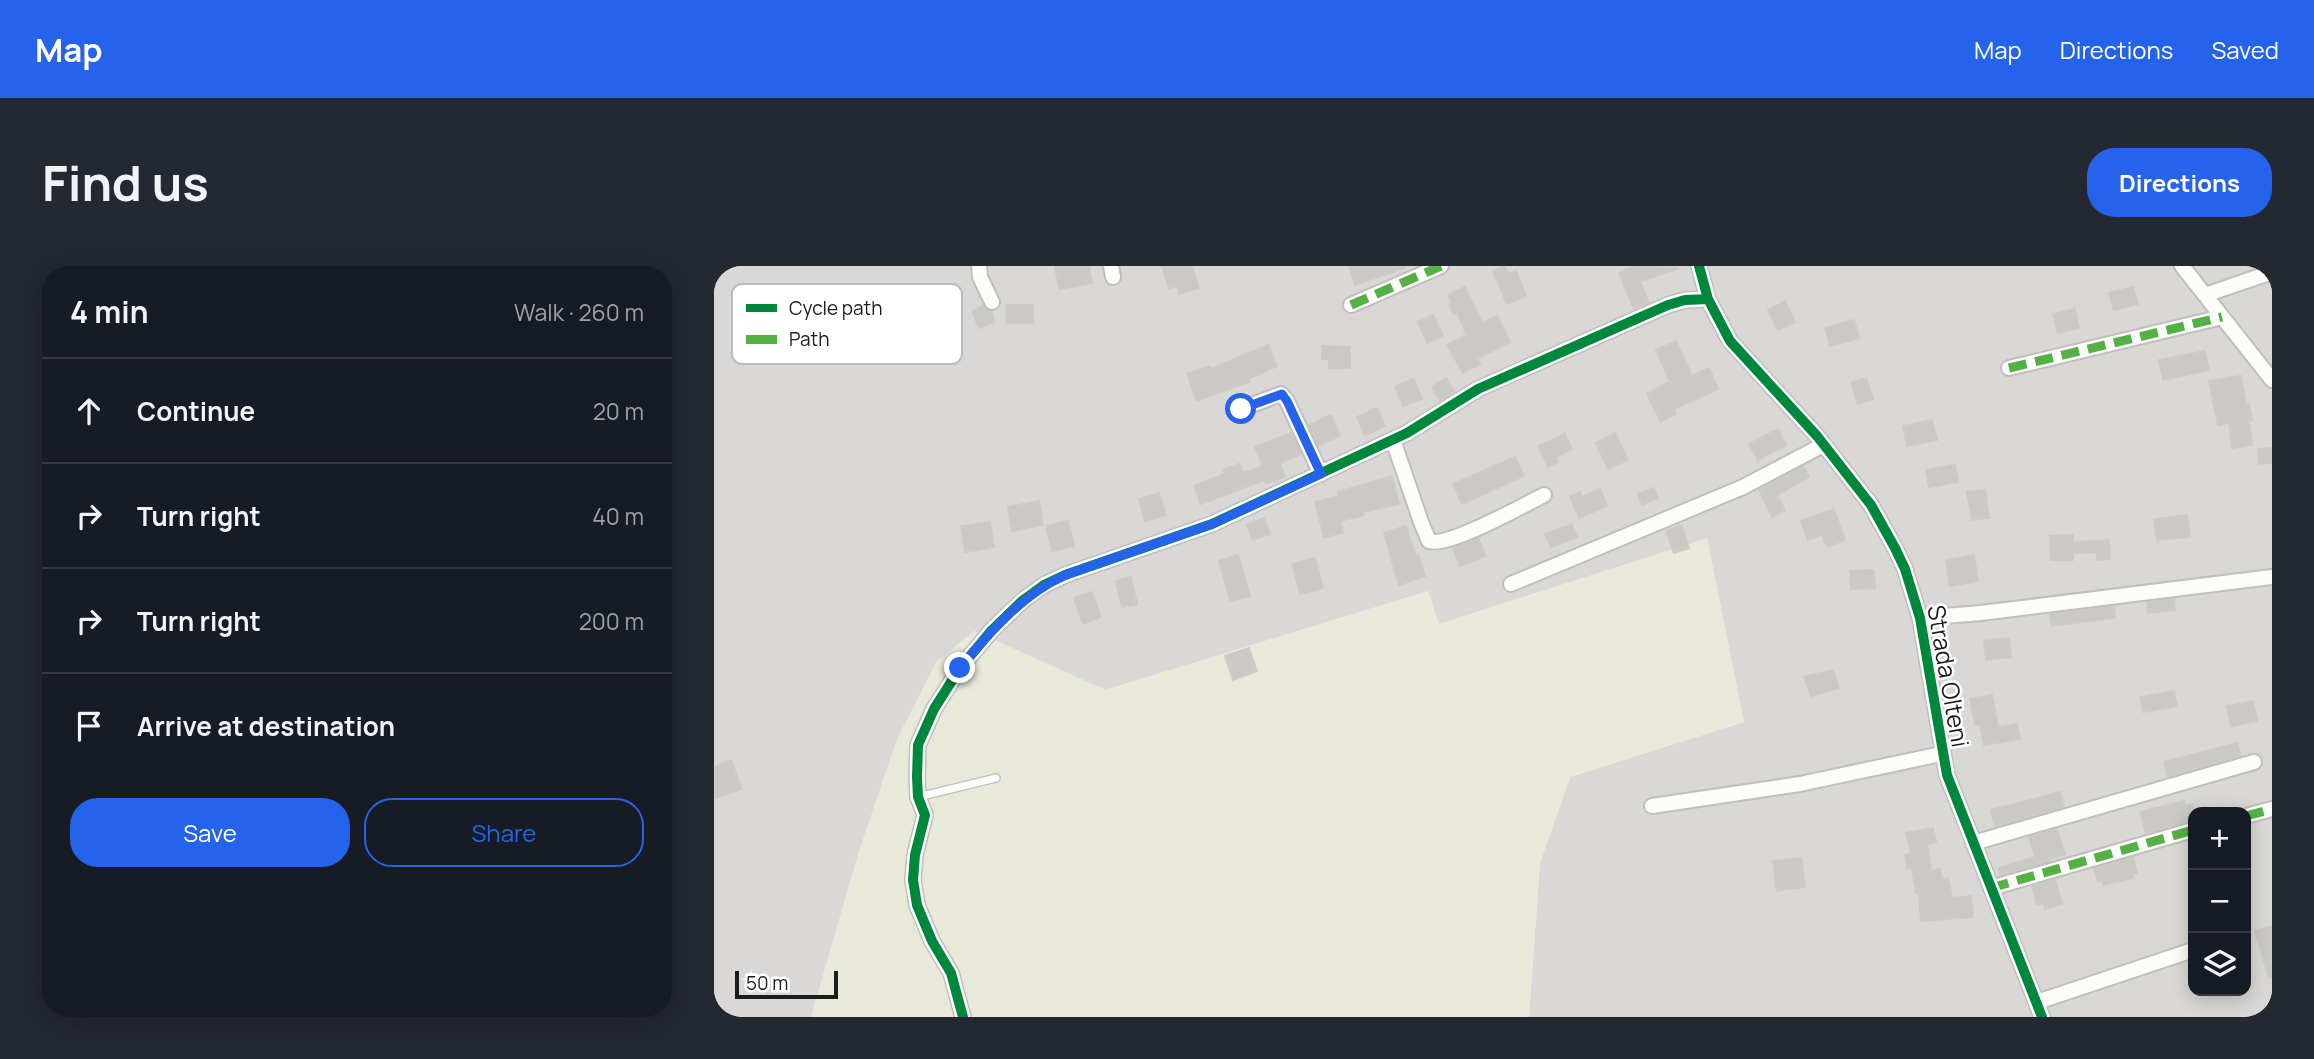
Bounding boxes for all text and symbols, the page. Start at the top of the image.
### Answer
text: Map [35,27,103,72]
text: Map [1974,33,2022,66]
text: Directions [2060,33,2173,66]
text: Saved [2211,33,2279,66]
button: Directions [2087,148,2272,217]
text: Find us [42,149,209,216]
legend [732,284,962,364]
text: 4 min [70,291,148,332]
text: Cycle path [789,295,883,321]
text: Walk · 260 m [514,296,644,328]
text: Path [789,326,829,352]
icon: ahead [70,392,108,430]
text: Continue [137,393,255,429]
route start [1225,393,1256,424]
text: 20 m [593,395,644,427]
icon: right [70,497,108,535]
text: Turn right [137,498,261,534]
text: 40 m [592,500,644,532]
icon: right [70,602,108,640]
street label: Strada Olteni [1920,602,1978,750]
text: Turn right [137,603,261,639]
text: 200 m [579,605,644,637]
route end [944,652,975,683]
icon: arrive [70,707,108,745]
text: Arrive at destination [137,708,395,744]
button: Save [70,798,350,867]
button: Share [364,798,644,867]
map controls [2188,807,2251,996]
button: + [2188,807,2251,870]
button: − [2188,870,2251,933]
button: layers [2188,933,2251,996]
scale bar [735,968,838,1000]
text: 50 m [746,970,788,996]

